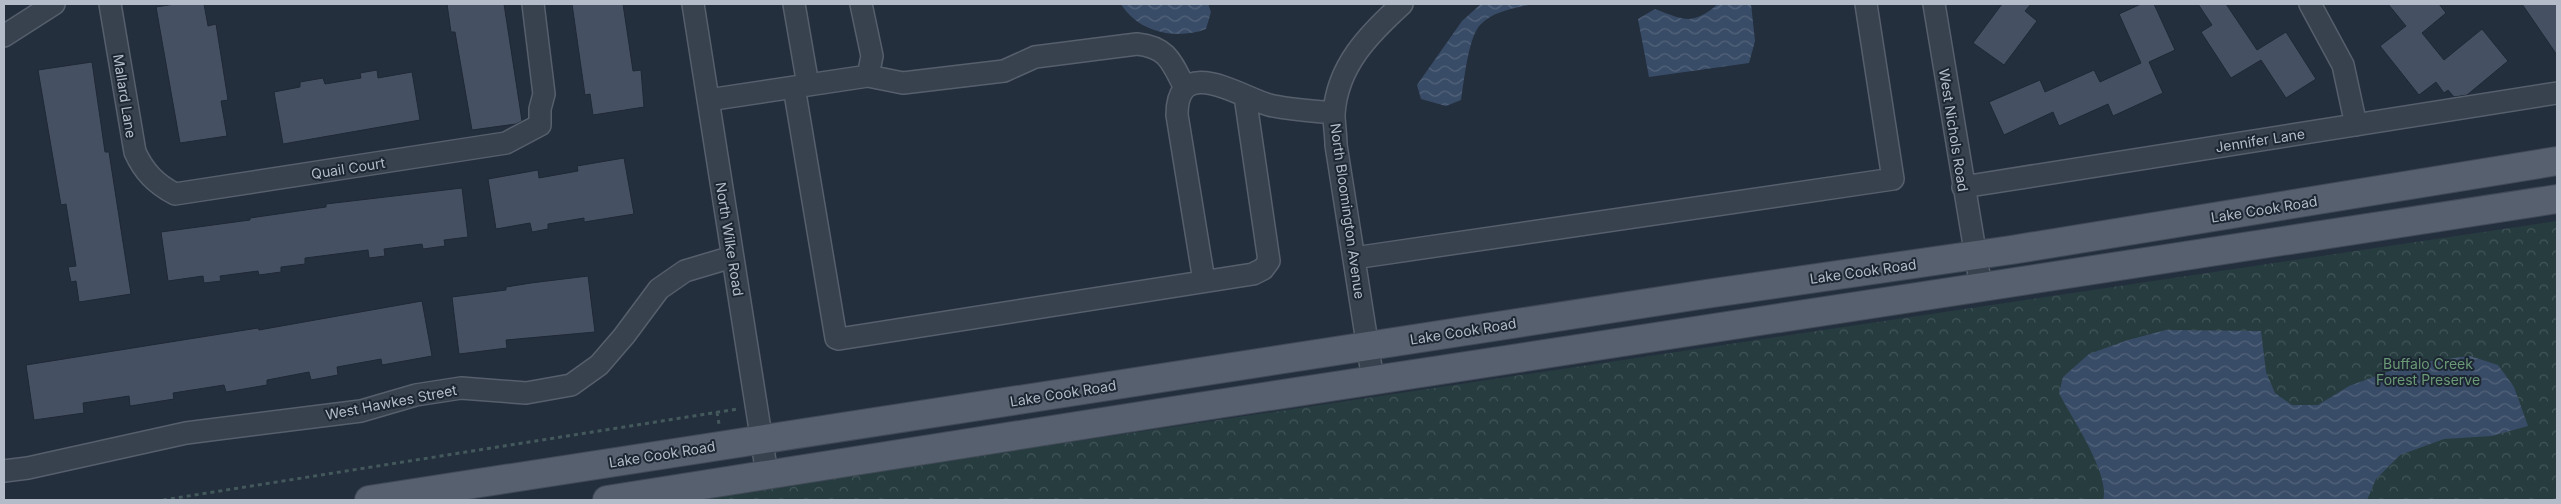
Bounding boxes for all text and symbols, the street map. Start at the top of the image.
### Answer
street label: Mallard Lane [110,53,140,139]
street label: West Nichols Road [1936,67,1972,193]
street label: North Bloomington Avenue [1327,122,1369,300]
street label: Jennifer Lane [2214,125,2306,155]
street label: Quail Court [310,154,387,182]
street label: North Wilke Road [713,181,747,297]
street label: Lake Cook Road [2210,192,2318,226]
street label: Lake Cook Road [1809,255,1917,287]
street label: Lake Cook Road [1409,314,1517,348]
park label: Buffalo Creek Forest Preserve [2376,355,2480,388]
street label: Lake Cook Road [1009,376,1117,410]
street label: West Hawkes Street [324,381,458,423]
street label: Lake Cook Road [608,437,716,471]

